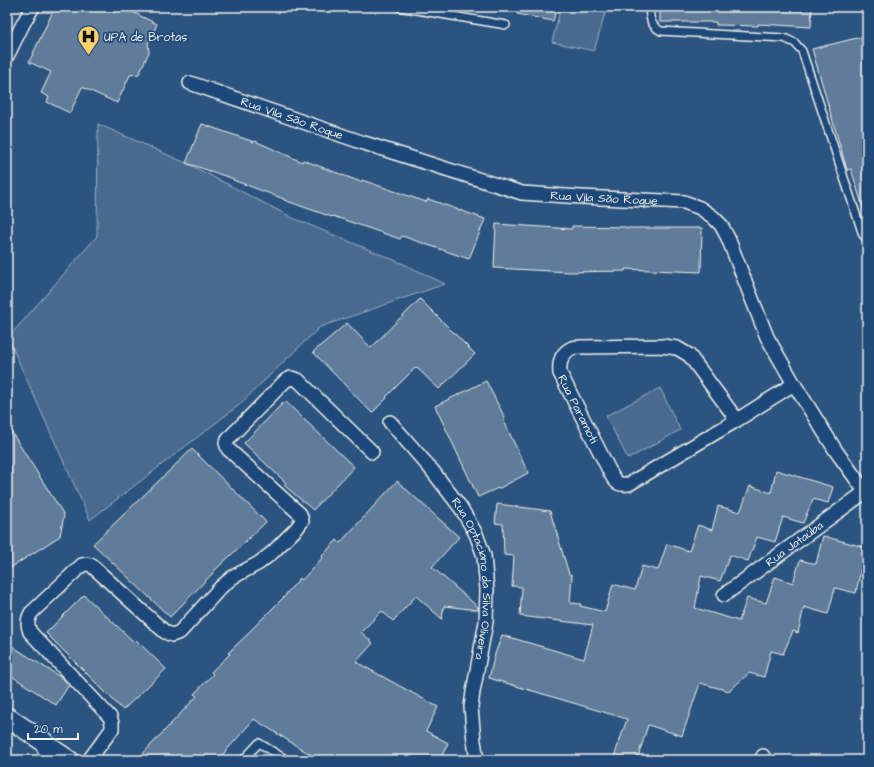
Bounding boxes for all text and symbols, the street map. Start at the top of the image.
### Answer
hospital icon: UPA de Brotas [76,24,102,57]
place label: UPA de Brotas [104,29,187,46]
street label: Rua Vila São Roque [239,93,346,144]
street label: Rua Vila São Roque [550,186,659,209]
street label: Rua Paramoti [554,372,603,446]
street label: Rua Optaciano da Silva Oliveira [447,494,496,661]
street label: Rua Jataúba [762,517,827,571]
scale bar [28,715,78,741]
text: 20 m [34,721,63,738]

